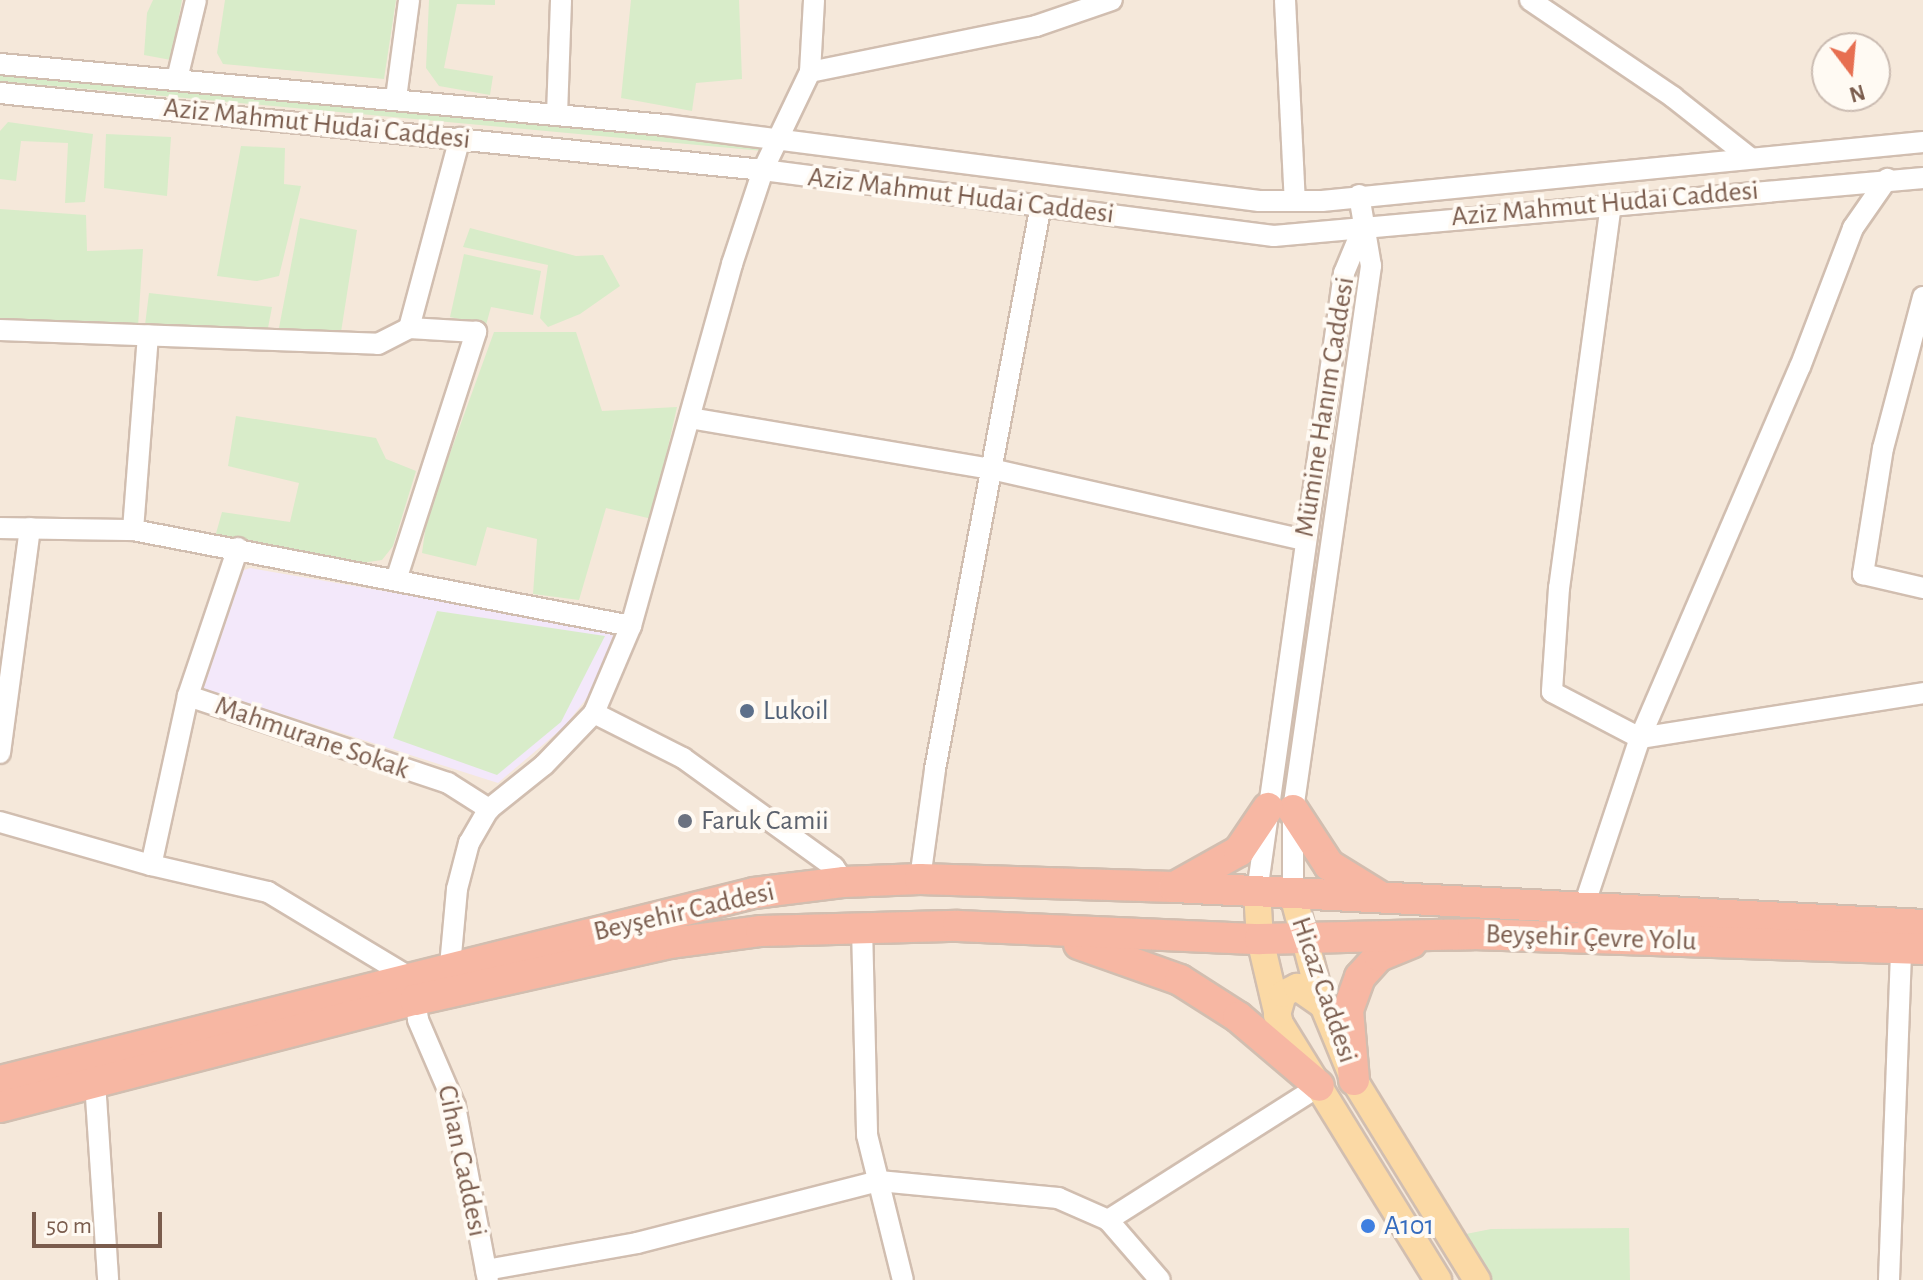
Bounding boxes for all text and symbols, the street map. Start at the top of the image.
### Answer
north arrow [1811,32,1891,112]
text: N [1847,80,1867,106]
street label: Aziz Mahmut Hudai Caddesi [162,91,472,157]
street label: Aziz Mahmut Hudai Caddesi [806,161,1116,231]
street label: Aziz Mahmut Hudai Caddesi [1450,174,1760,234]
street label: Mümine Hanım Caddesi [1288,275,1362,539]
street label: Mahmurane Sokak [210,689,414,787]
place label: Lukoil [763,694,829,728]
marker: Lukoil [738,702,756,720]
place label: Faruk Camii [701,804,829,838]
marker: Faruk Camii [676,812,694,830]
street label: Beyşehir Caddesi [590,875,778,949]
street label: Hicaz Caddesi [1283,913,1365,1067]
street label: Beyşehir Çevre Yolu [1485,918,1697,958]
street label: Cihan Caddesi [430,1082,494,1240]
scale bar [36,1196,166,1246]
place label: A101 [1384,1209,1434,1243]
text: 50 m [46,1214,92,1238]
marker: A101 [1359,1217,1377,1235]

